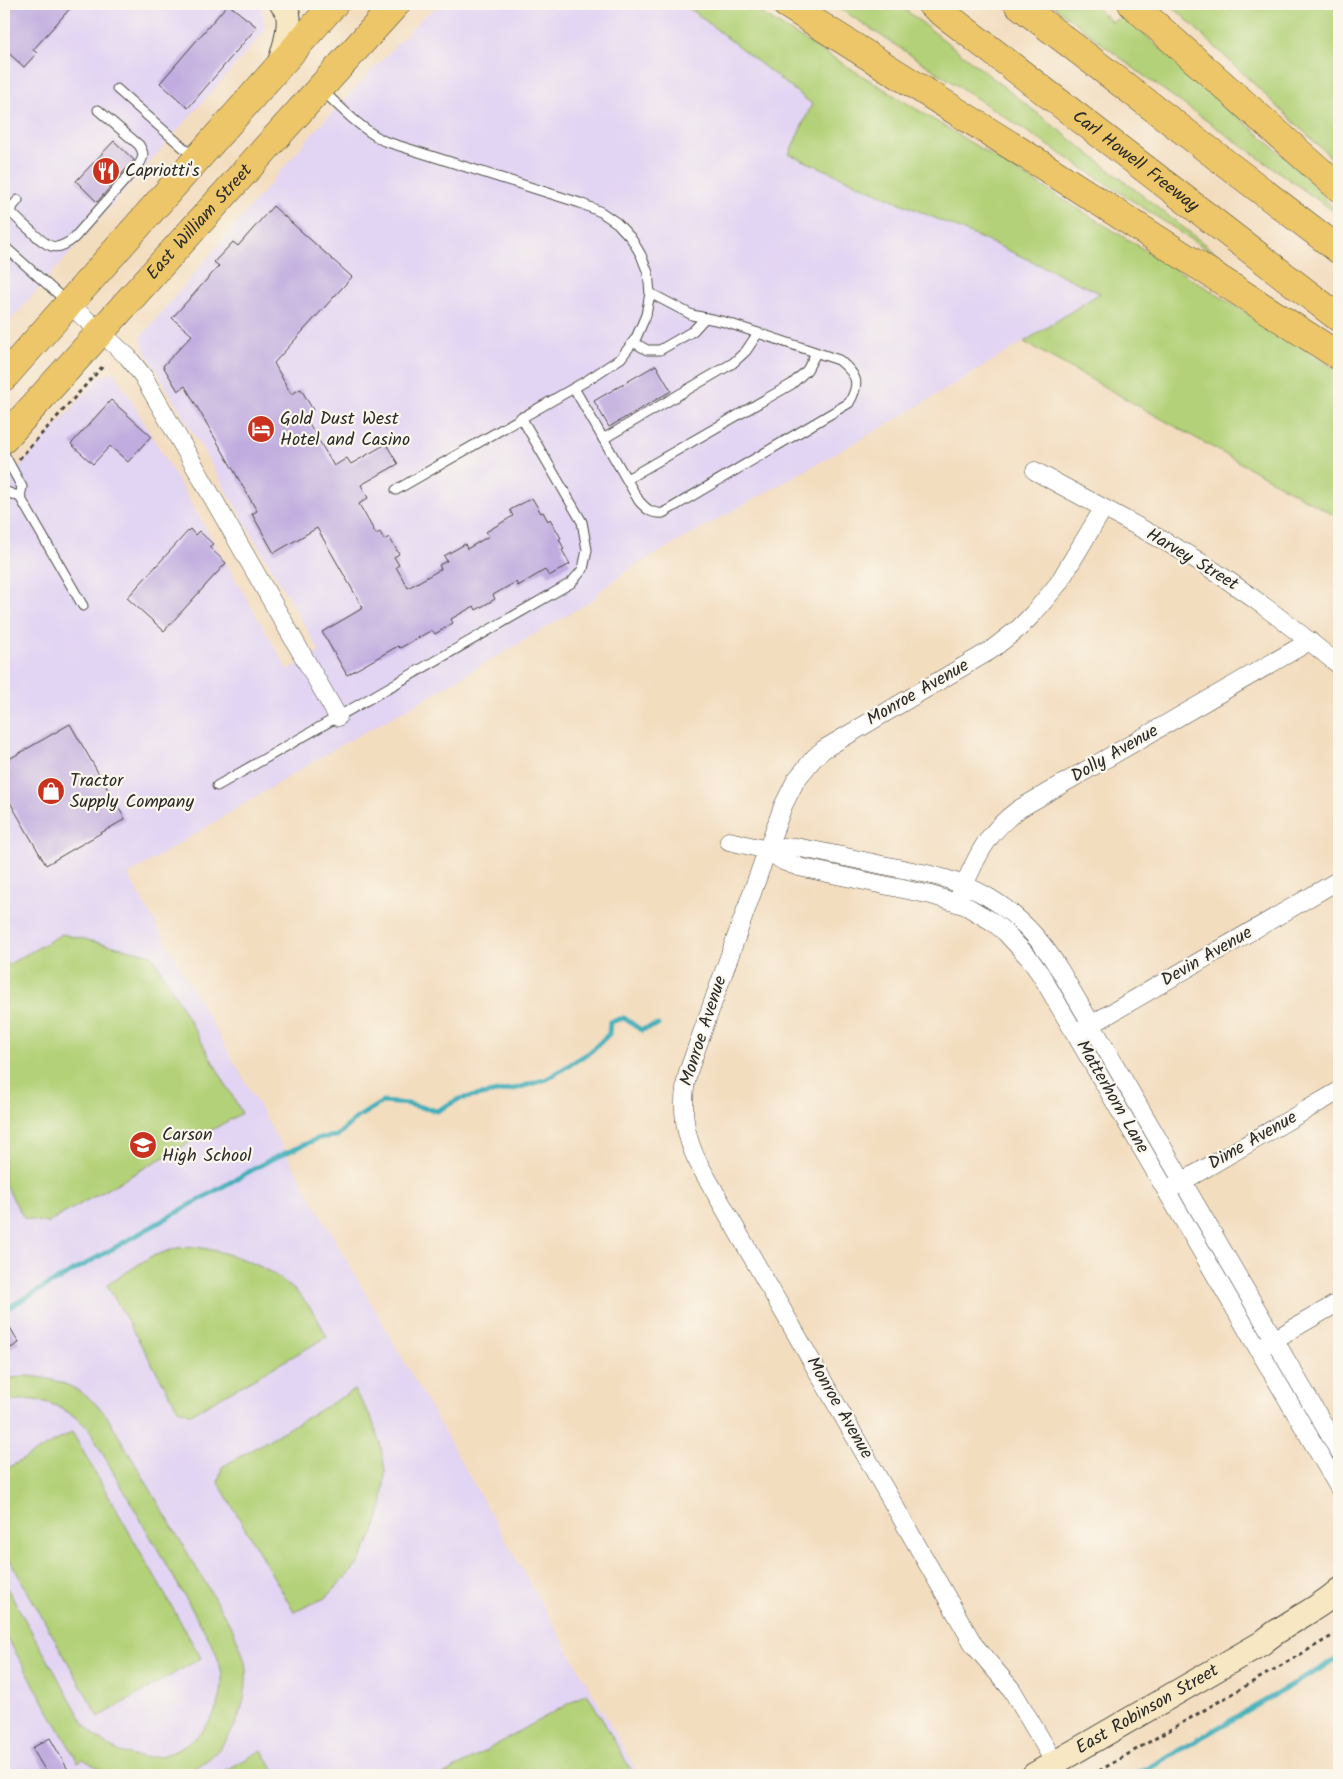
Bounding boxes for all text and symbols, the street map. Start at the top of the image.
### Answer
street label: Carl Howell Freeway [1066,103,1206,220]
restaurant icon: Capriotti's [91,156,121,186]
place label: Capriotti's [125,157,200,186]
street label: East William Street [139,157,260,287]
place label: Gold Dust West Hotel and Casino [280,405,410,455]
hotel icon: Gold Dust West Hotel and Casino [246,414,276,444]
street label: Harvey Street [1140,521,1245,600]
street label: Monroe Avenue [861,652,975,734]
street label: Dolly Avenue [1066,717,1164,791]
place label: Tractor Supply Company [70,767,194,817]
shop icon: Tractor Supply Company [36,776,66,806]
street label: Devin Avenue [1156,919,1258,995]
street label: Monroe Avenue [673,972,735,1090]
street label: Matterhorn Lane [1068,1035,1156,1159]
street label: Dime Avenue [1203,1104,1303,1178]
place label: Carson High School [162,1121,252,1171]
school or university icon: Carson High School [128,1130,158,1160]
street label: Monroe Avenue [798,1351,880,1465]
street label: East Robinson Street [1070,1656,1225,1762]

